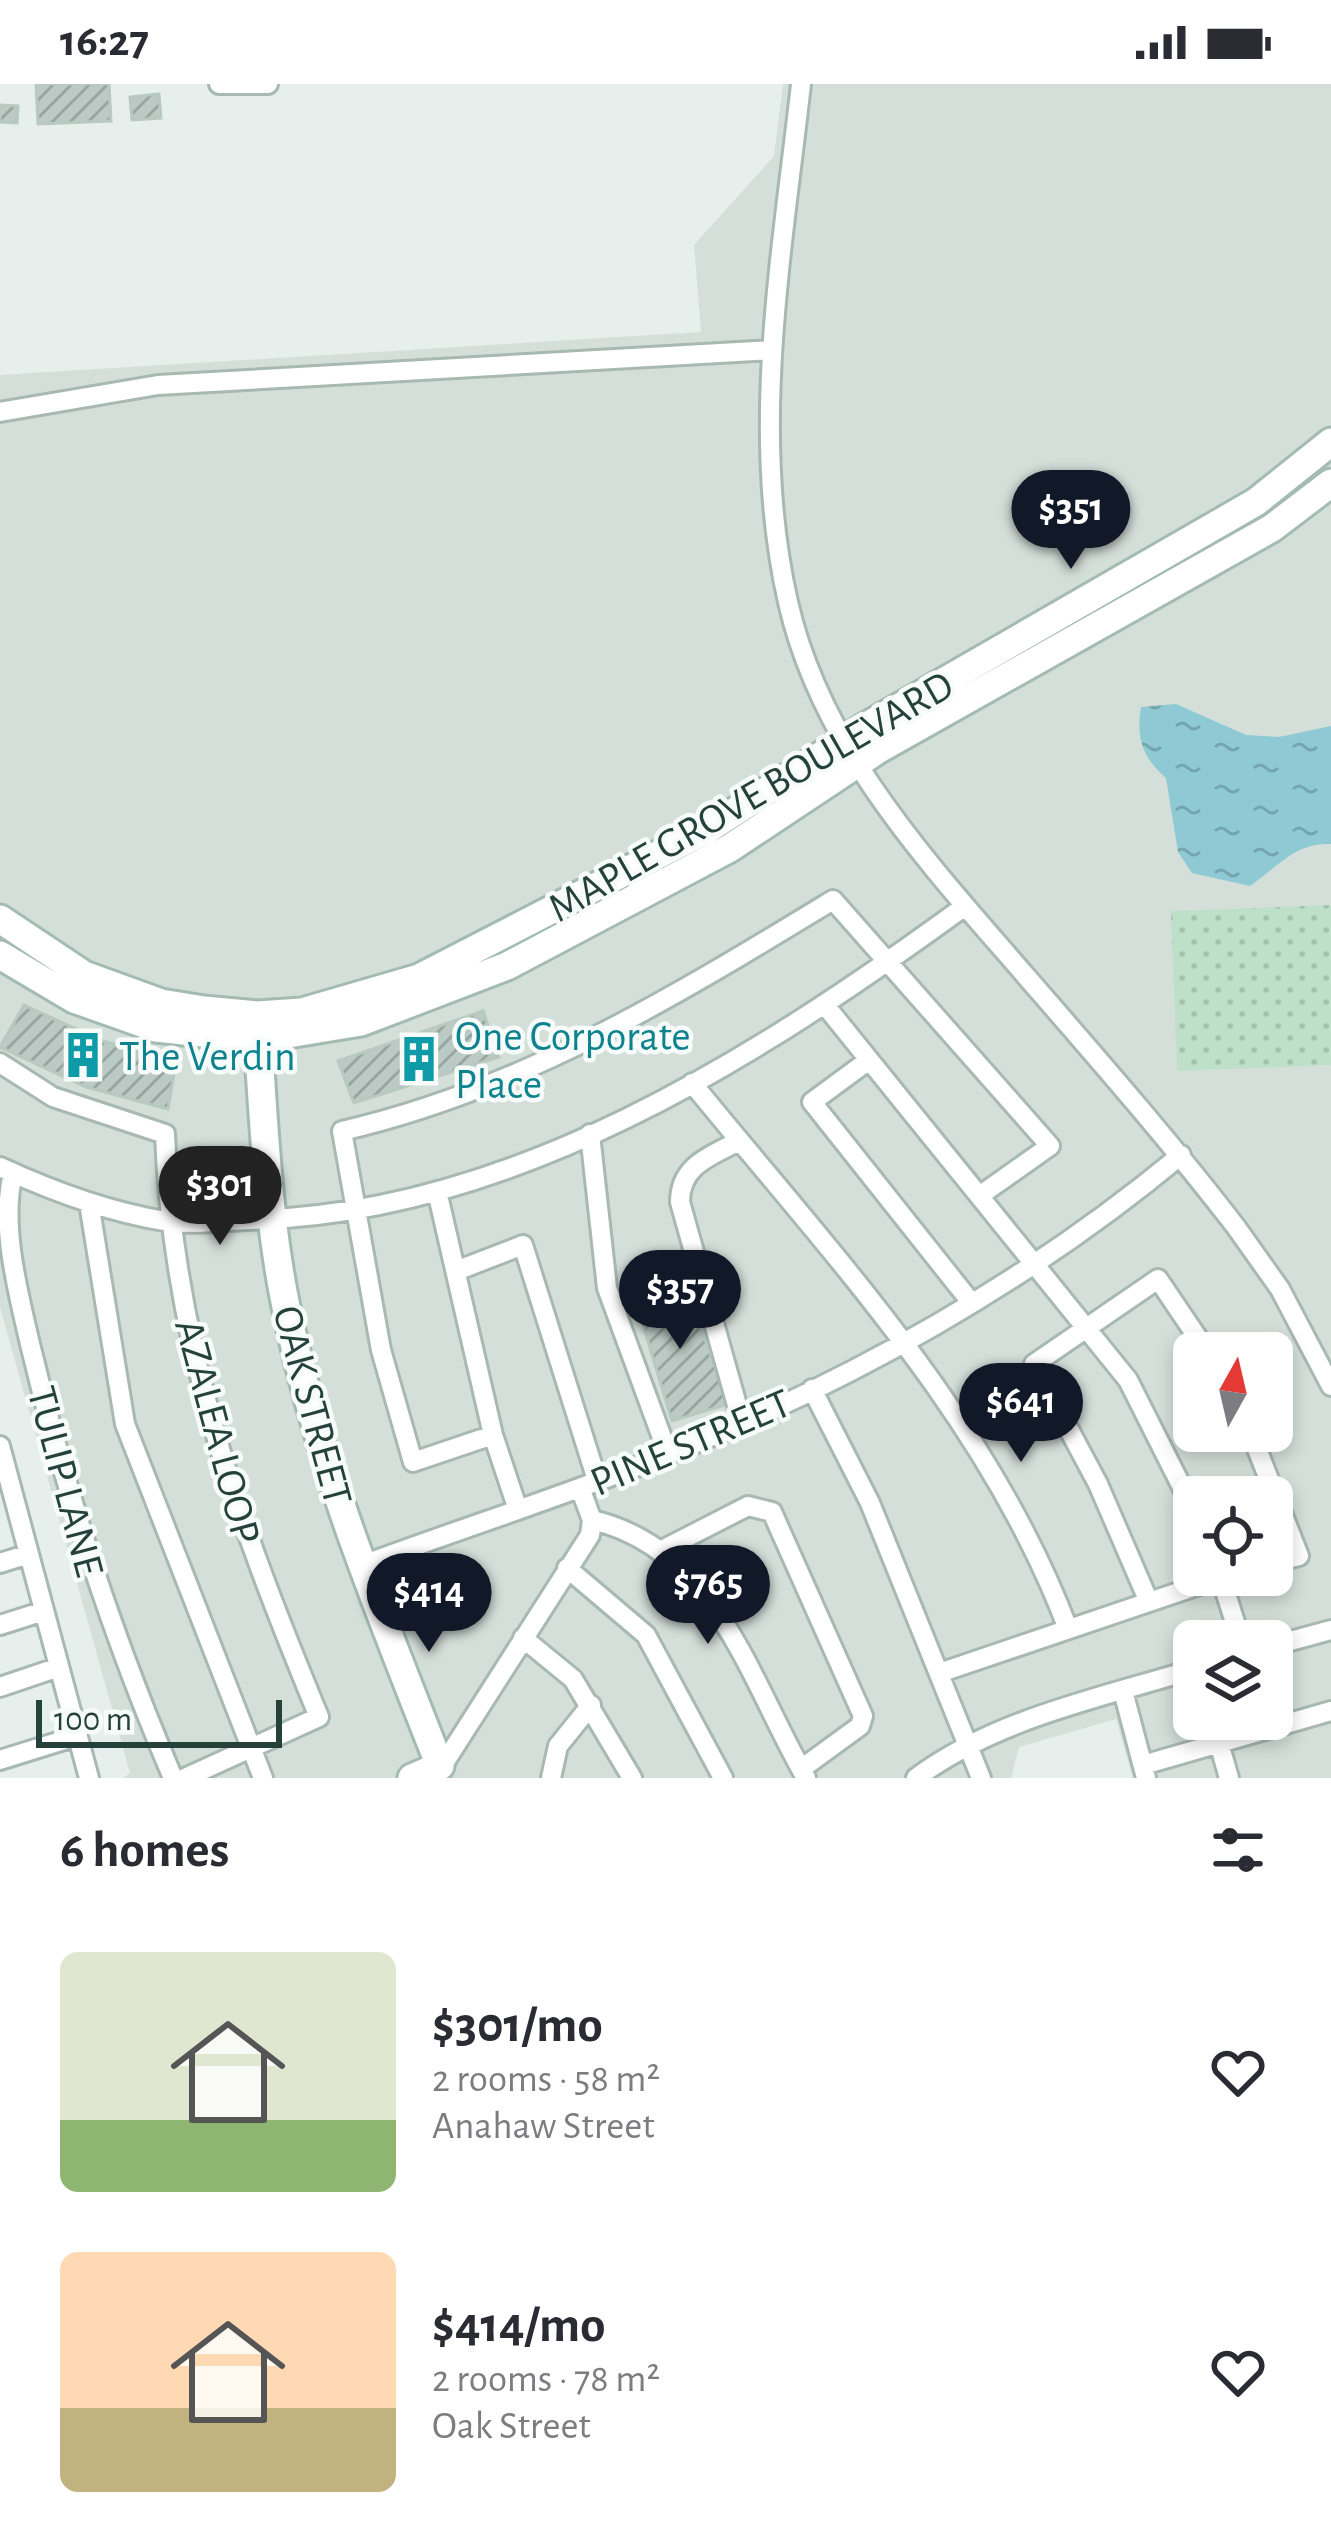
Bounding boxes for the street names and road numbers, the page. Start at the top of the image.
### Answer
street label: MAPLE GROVE BOULEVARD [541,664,961,930]
street label: OAK STREET [265,1301,359,1510]
street label: AZALEA LOOP [167,1315,267,1548]
street label: TULIP LANE [20,1382,111,1581]
street label: PINE STREET [585,1382,797,1504]

